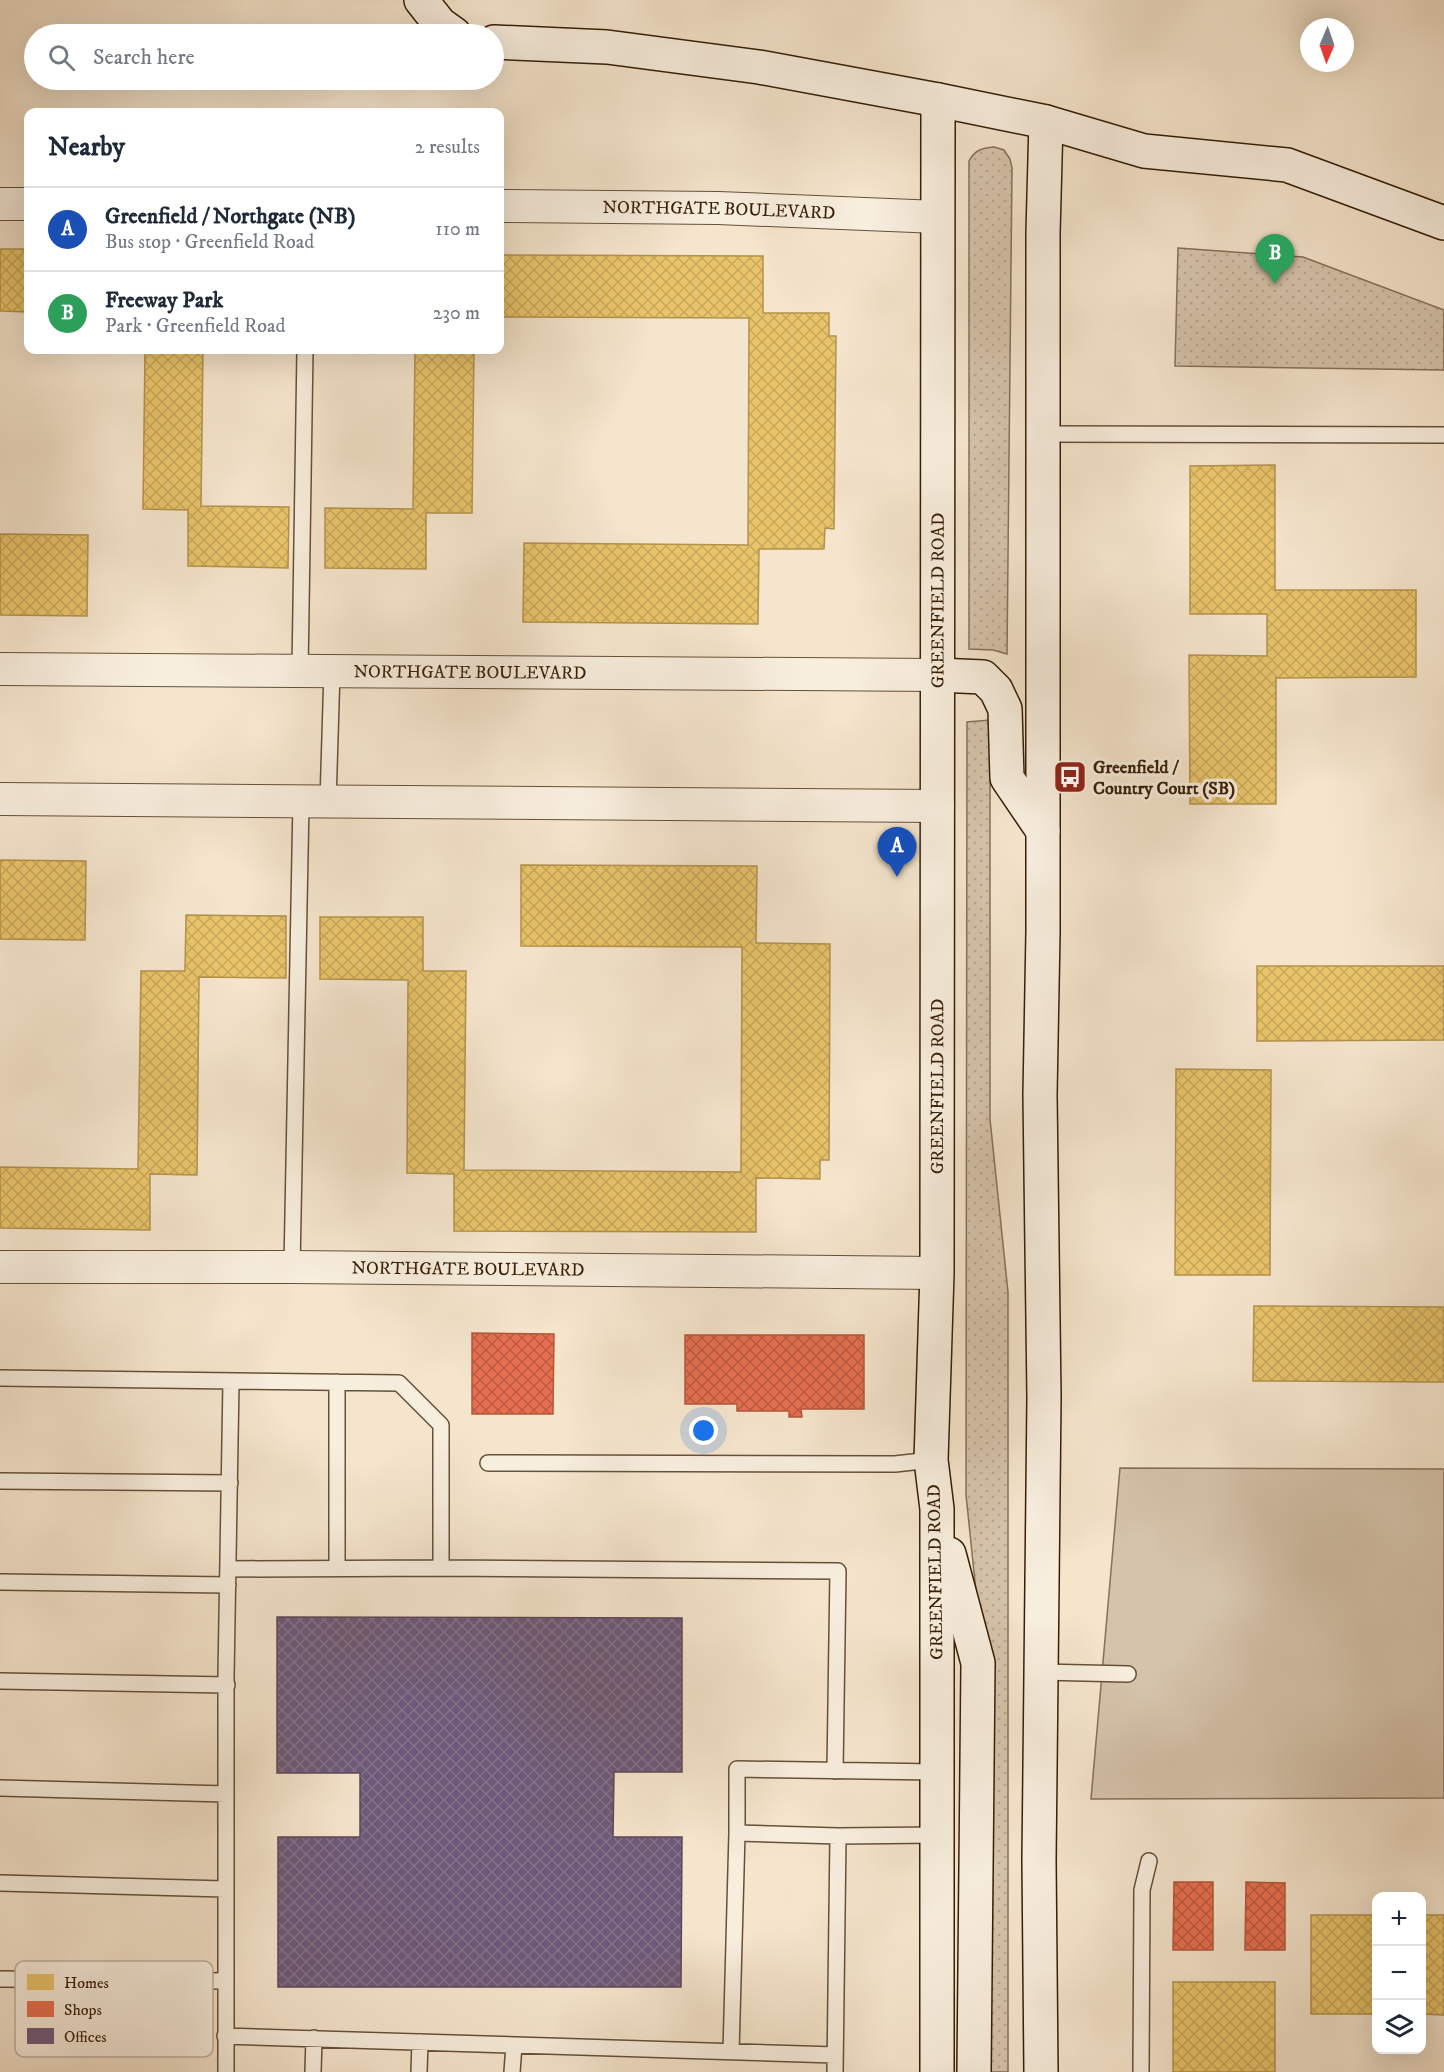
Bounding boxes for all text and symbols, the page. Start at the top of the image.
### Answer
north arrow [1300,18,1354,72]
search box [24,24,504,90]
icon: search [45,41,78,74]
text: Search here [93,44,195,71]
text: Nearby [48,131,125,164]
text: 2 results [415,135,480,160]
street label: NORTHGATE BOULEVARD [602,197,836,225]
text: Greenfield / Northgate (NB) [105,203,356,230]
text: A [61,217,74,242]
text: 110 m [435,217,480,242]
text: Bus stop · Greenfield Road [105,230,314,255]
pin: B [1256,234,1294,284]
text: Freeway Park [105,287,223,314]
text: B [61,301,74,326]
text: 230 m [433,301,480,326]
text: Park · Greenfield Road [105,314,285,339]
street label: GREENFIELD ROAD [927,513,950,688]
street label: NORTHGATE BOULEVARD [354,661,586,685]
place label: Greenfield / Country Court (SB) [1093,757,1235,800]
bus stop icon: Greenfield / Country Court (SB) [1052,759,1088,795]
pin: A [878,828,916,877]
street label: GREENFIELD ROAD [927,999,949,1174]
street label: NORTHGATE BOULEVARD [351,1258,584,1282]
your location [689,1416,718,1445]
street label: GREENFIELD ROAD [923,1484,949,1660]
map controls [1372,1892,1426,2054]
button: + [1372,1892,1426,1946]
button: − [1372,1946,1426,2000]
legend [15,1961,213,2057]
text: Homes [64,1973,109,1993]
text: Shops [64,2000,102,2020]
button: layers [1372,2000,1426,2054]
text: Offices [64,2027,107,2047]

